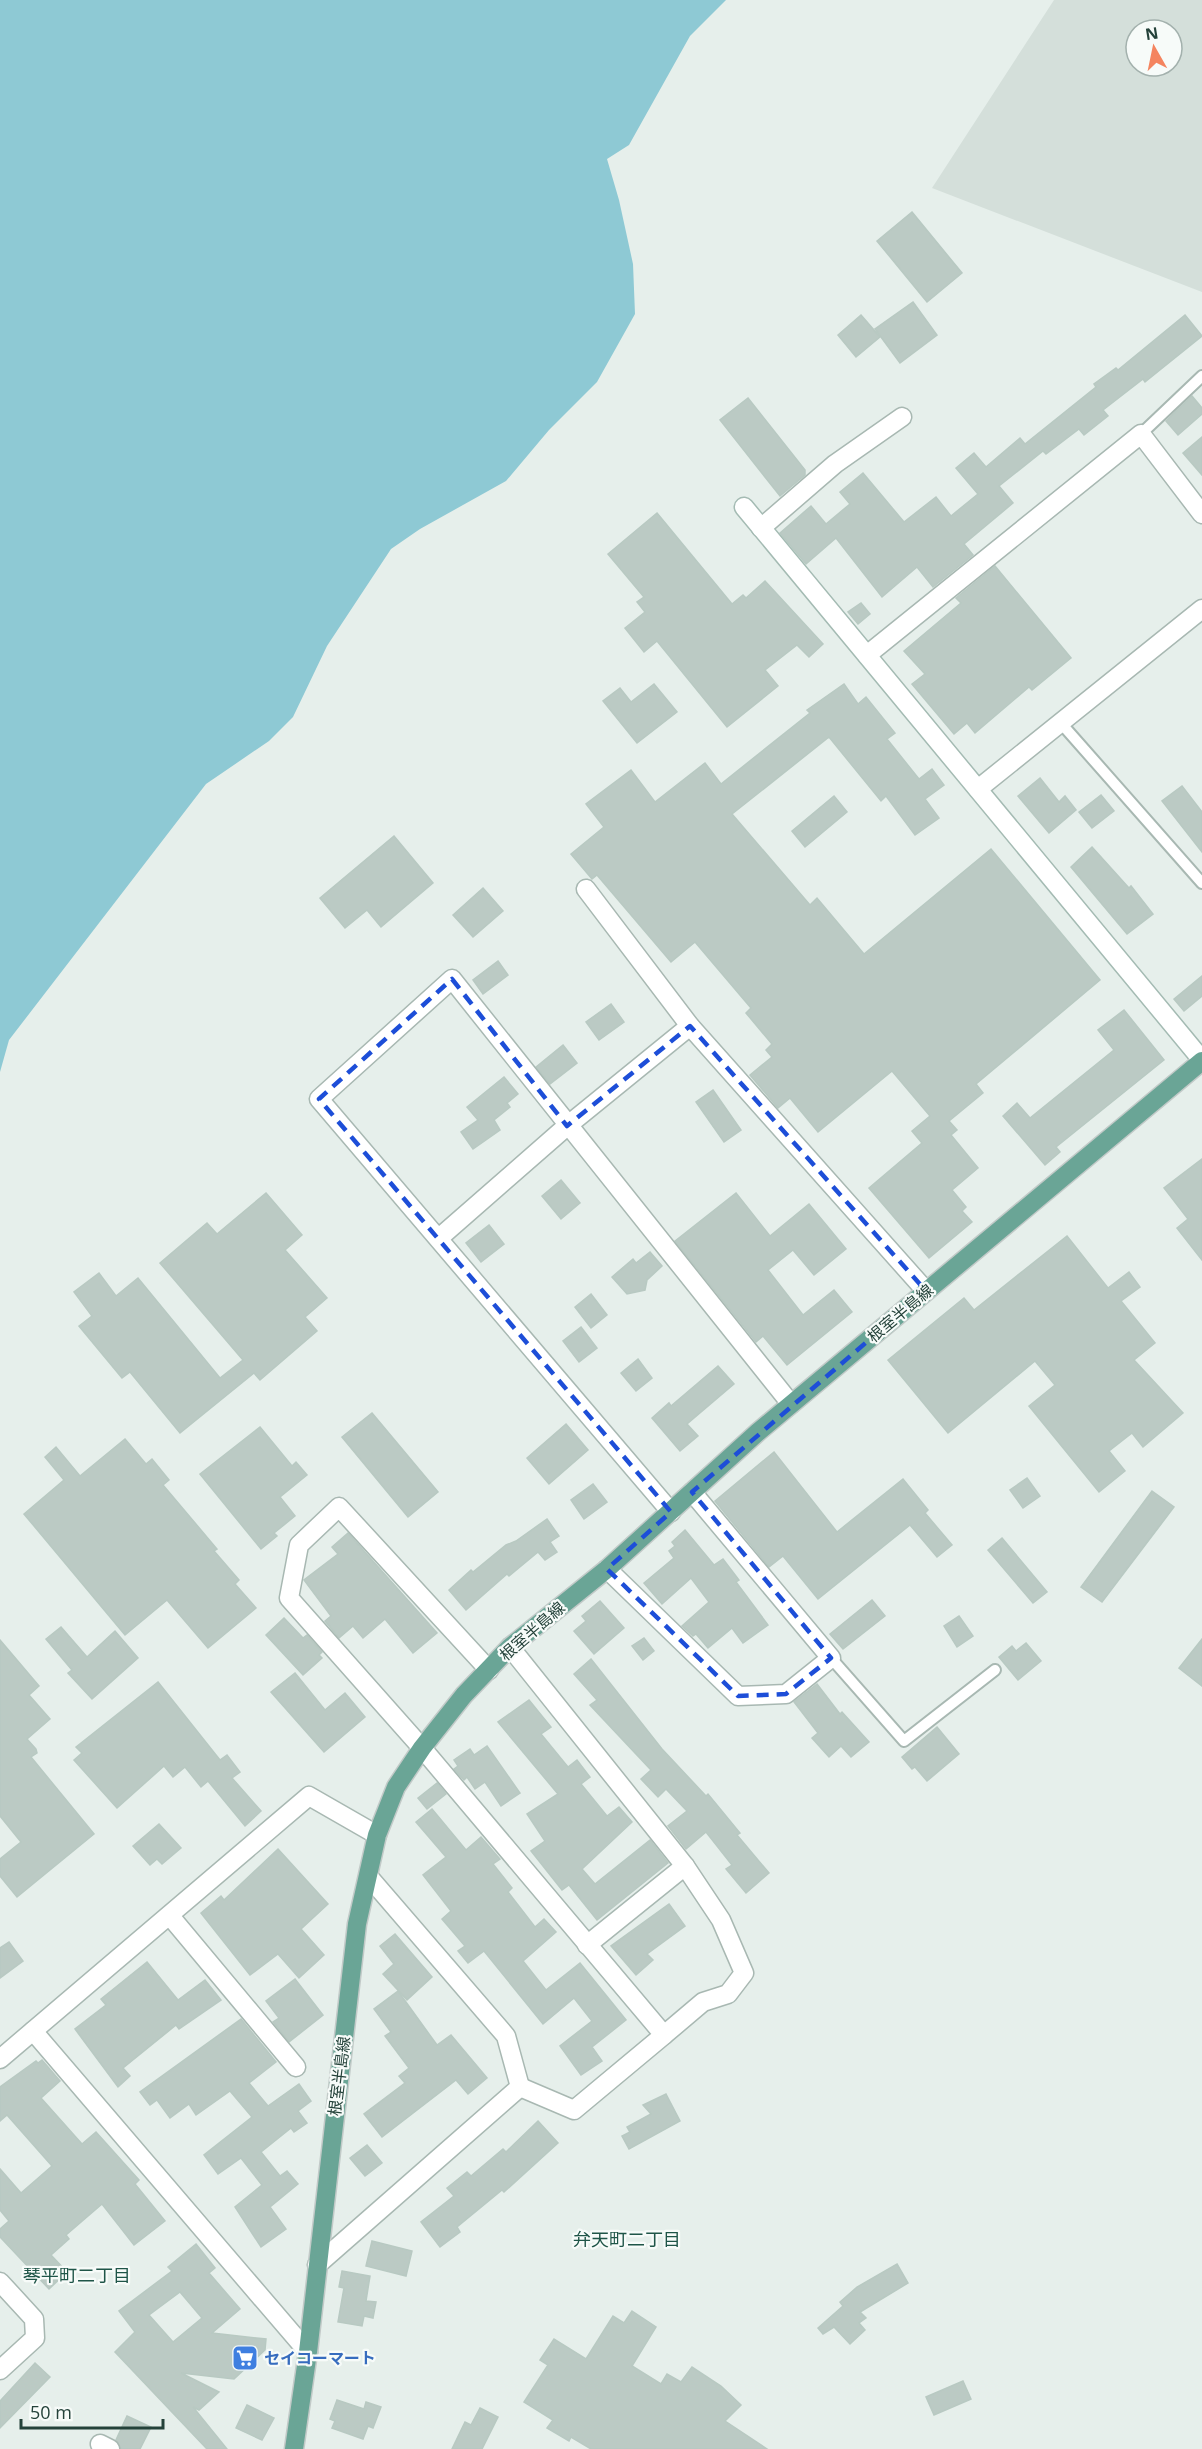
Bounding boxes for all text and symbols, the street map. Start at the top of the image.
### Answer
north arrow [1124,18,1184,78]
text: N [1144,21,1160,45]
street label: 根室半島線 [862,1279,938,1347]
street label: 根室半島線 [495,1596,569,1666]
street label: 根室半島線 [323,2035,355,2117]
district label: 弁天町二丁目 [573,2227,681,2251]
district label: 琴平町二丁目 [23,2263,131,2287]
supermarket icon: セイコーマート [230,2343,260,2373]
place label: セイコーマート [264,2347,376,2369]
scale bar [21,2392,164,2430]
text: 50 m [30,2400,72,2424]

